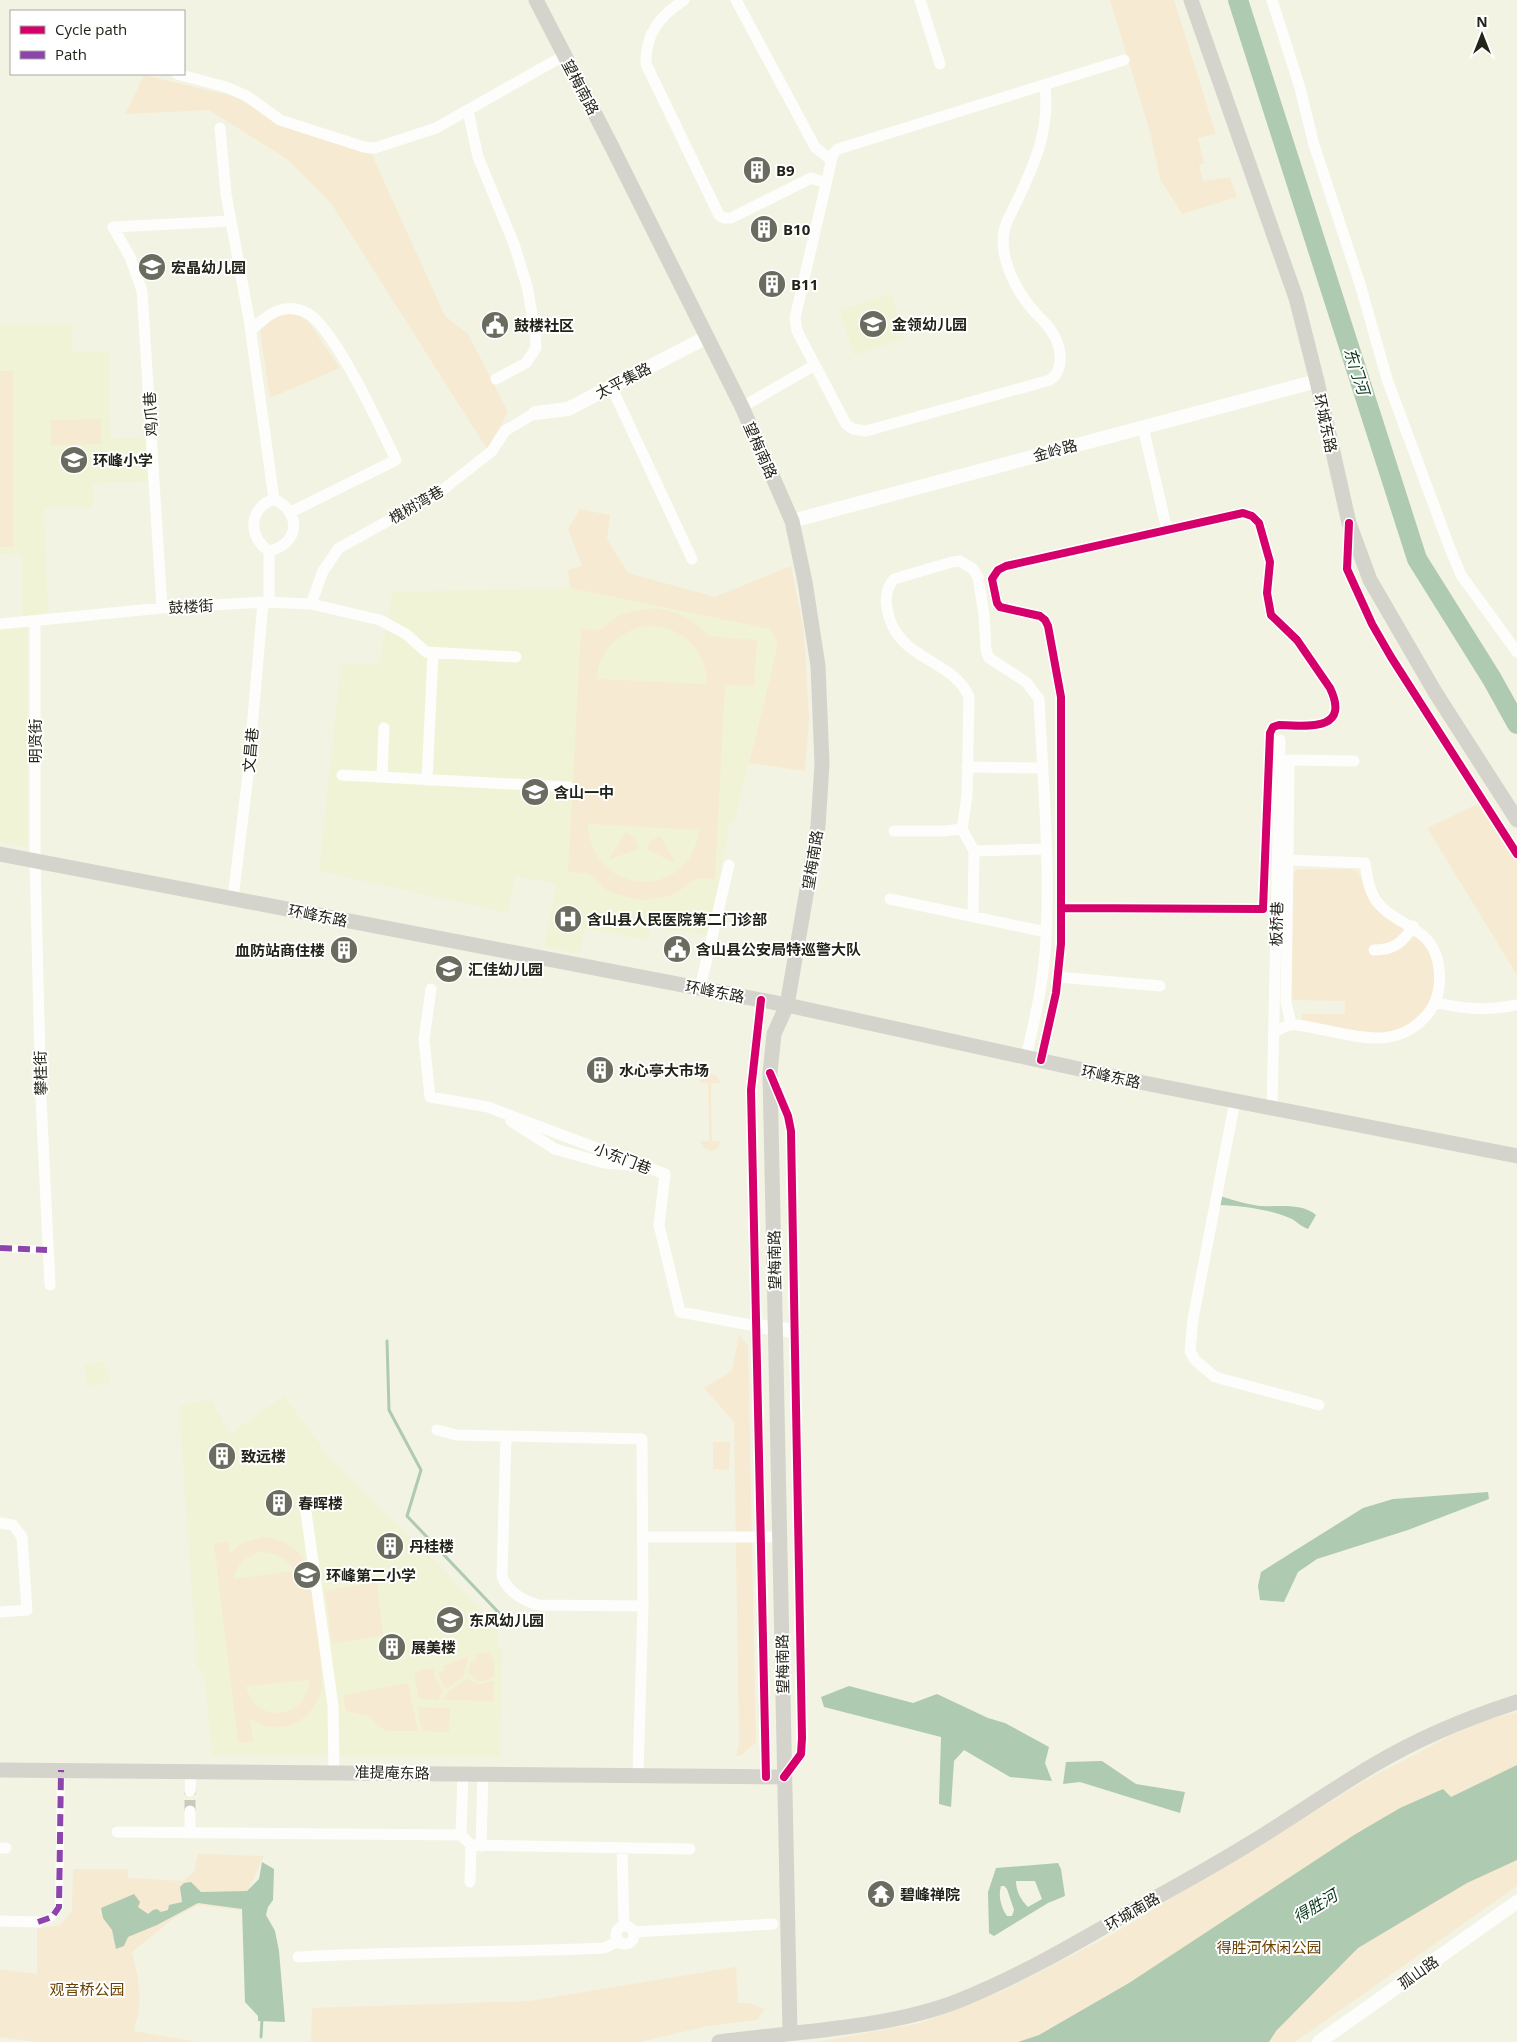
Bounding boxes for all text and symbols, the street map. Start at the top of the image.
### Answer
legend [10,10,185,75]
north arrow [1457,10,1507,60]
text: N [1476,12,1488,31]
text: Cycle path [55,19,127,39]
text: Path [55,44,87,64]
street label: 望梅南路 [558,56,604,118]
building icon: B9 [742,155,772,185]
place label: B9 [776,160,795,180]
building icon: B10 [749,214,779,244]
place label: B10 [783,219,811,239]
school or university icon: 宏晶幼儿园 [137,252,167,282]
place label: 宏晶幼儿园 [171,257,246,277]
building icon: B11 [757,269,787,299]
place label: B11 [791,274,818,294]
school or university icon: 金领幼儿园 [858,309,888,339]
public building icon: 鼓楼社区 [480,310,510,340]
place label: 金领幼儿园 [892,314,967,334]
place label: 鼓楼社区 [514,315,574,335]
water label: 东门河 [1339,345,1376,400]
street label: 太平集路 [592,357,654,403]
street label: 鸡爪巷 [139,391,161,437]
street label: 环城东路 [1310,392,1342,454]
street label: 望梅南路 [740,419,782,481]
street label: 金岭路 [1031,435,1079,465]
school or university icon: 环峰小学 [59,445,89,475]
place label: 环峰小学 [93,450,153,470]
street label: 槐树湾巷 [385,480,447,528]
street label: 鼓楼街 [168,595,214,617]
street label: 明贤街 [25,718,45,764]
street label: 文昌巷 [238,727,262,773]
school or university icon: 含山一中 [520,777,550,807]
place label: 含山一中 [554,782,614,802]
street label: 望梅南路 [797,829,827,891]
street label: 环峰东路 [287,899,349,931]
street label: 板桥巷 [1266,901,1286,947]
hospital icon: 含山县人民医院第二门诊部 [553,904,583,934]
place label: 含山县人民医院第二门诊部 [587,909,767,929]
public building icon: 含山县公安局特巡警大队 [662,934,692,964]
building icon: 血防站商住楼 [329,935,359,965]
place label: 含山县公安局特巡警大队 [696,939,861,959]
place label: 血防站商住楼 [235,940,325,960]
school or university icon: 汇佳幼儿园 [434,954,464,984]
place label: 汇佳幼儿园 [468,959,543,979]
street label: 环峰东路 [684,975,746,1007]
street label: 攀桂街 [30,1050,50,1096]
building icon: 水心亭大市场 [585,1055,615,1085]
place label: 水心亭大市场 [619,1060,709,1080]
street label: 环峰东路 [1080,1060,1142,1092]
street label: 小东门巷 [591,1138,655,1178]
street label: 望梅南路 [763,1230,785,1290]
building icon: 致远楼 [207,1441,237,1471]
place label: 致远楼 [241,1446,286,1466]
building icon: 春晖楼 [264,1488,294,1518]
place label: 春晖楼 [298,1493,343,1513]
building icon: 丹桂楼 [375,1531,405,1561]
place label: 丹桂楼 [409,1536,454,1556]
school or university icon: 环峰第二小学 [292,1560,322,1590]
place label: 环峰第二小学 [326,1565,416,1585]
school or university icon: 东风幼儿园 [435,1605,465,1635]
place label: 东风幼儿园 [469,1610,544,1630]
building icon: 展美楼 [377,1632,407,1662]
street label: 望梅南路 [771,1634,793,1694]
place label: 展美楼 [411,1637,456,1657]
street label: 准提庵东路 [354,1761,430,1783]
temple icon: 碧峰禅院 [866,1879,896,1909]
water label: 得胜河 [1289,1883,1344,1928]
place label: 碧峰禅院 [900,1884,960,1904]
street label: 环城南路 [1101,1887,1163,1935]
park label: 得胜河休闲公园 [1216,1937,1322,1957]
street label: 孤山路 [1394,1951,1442,1993]
park label: 观音桥公园 [49,1979,125,1999]

